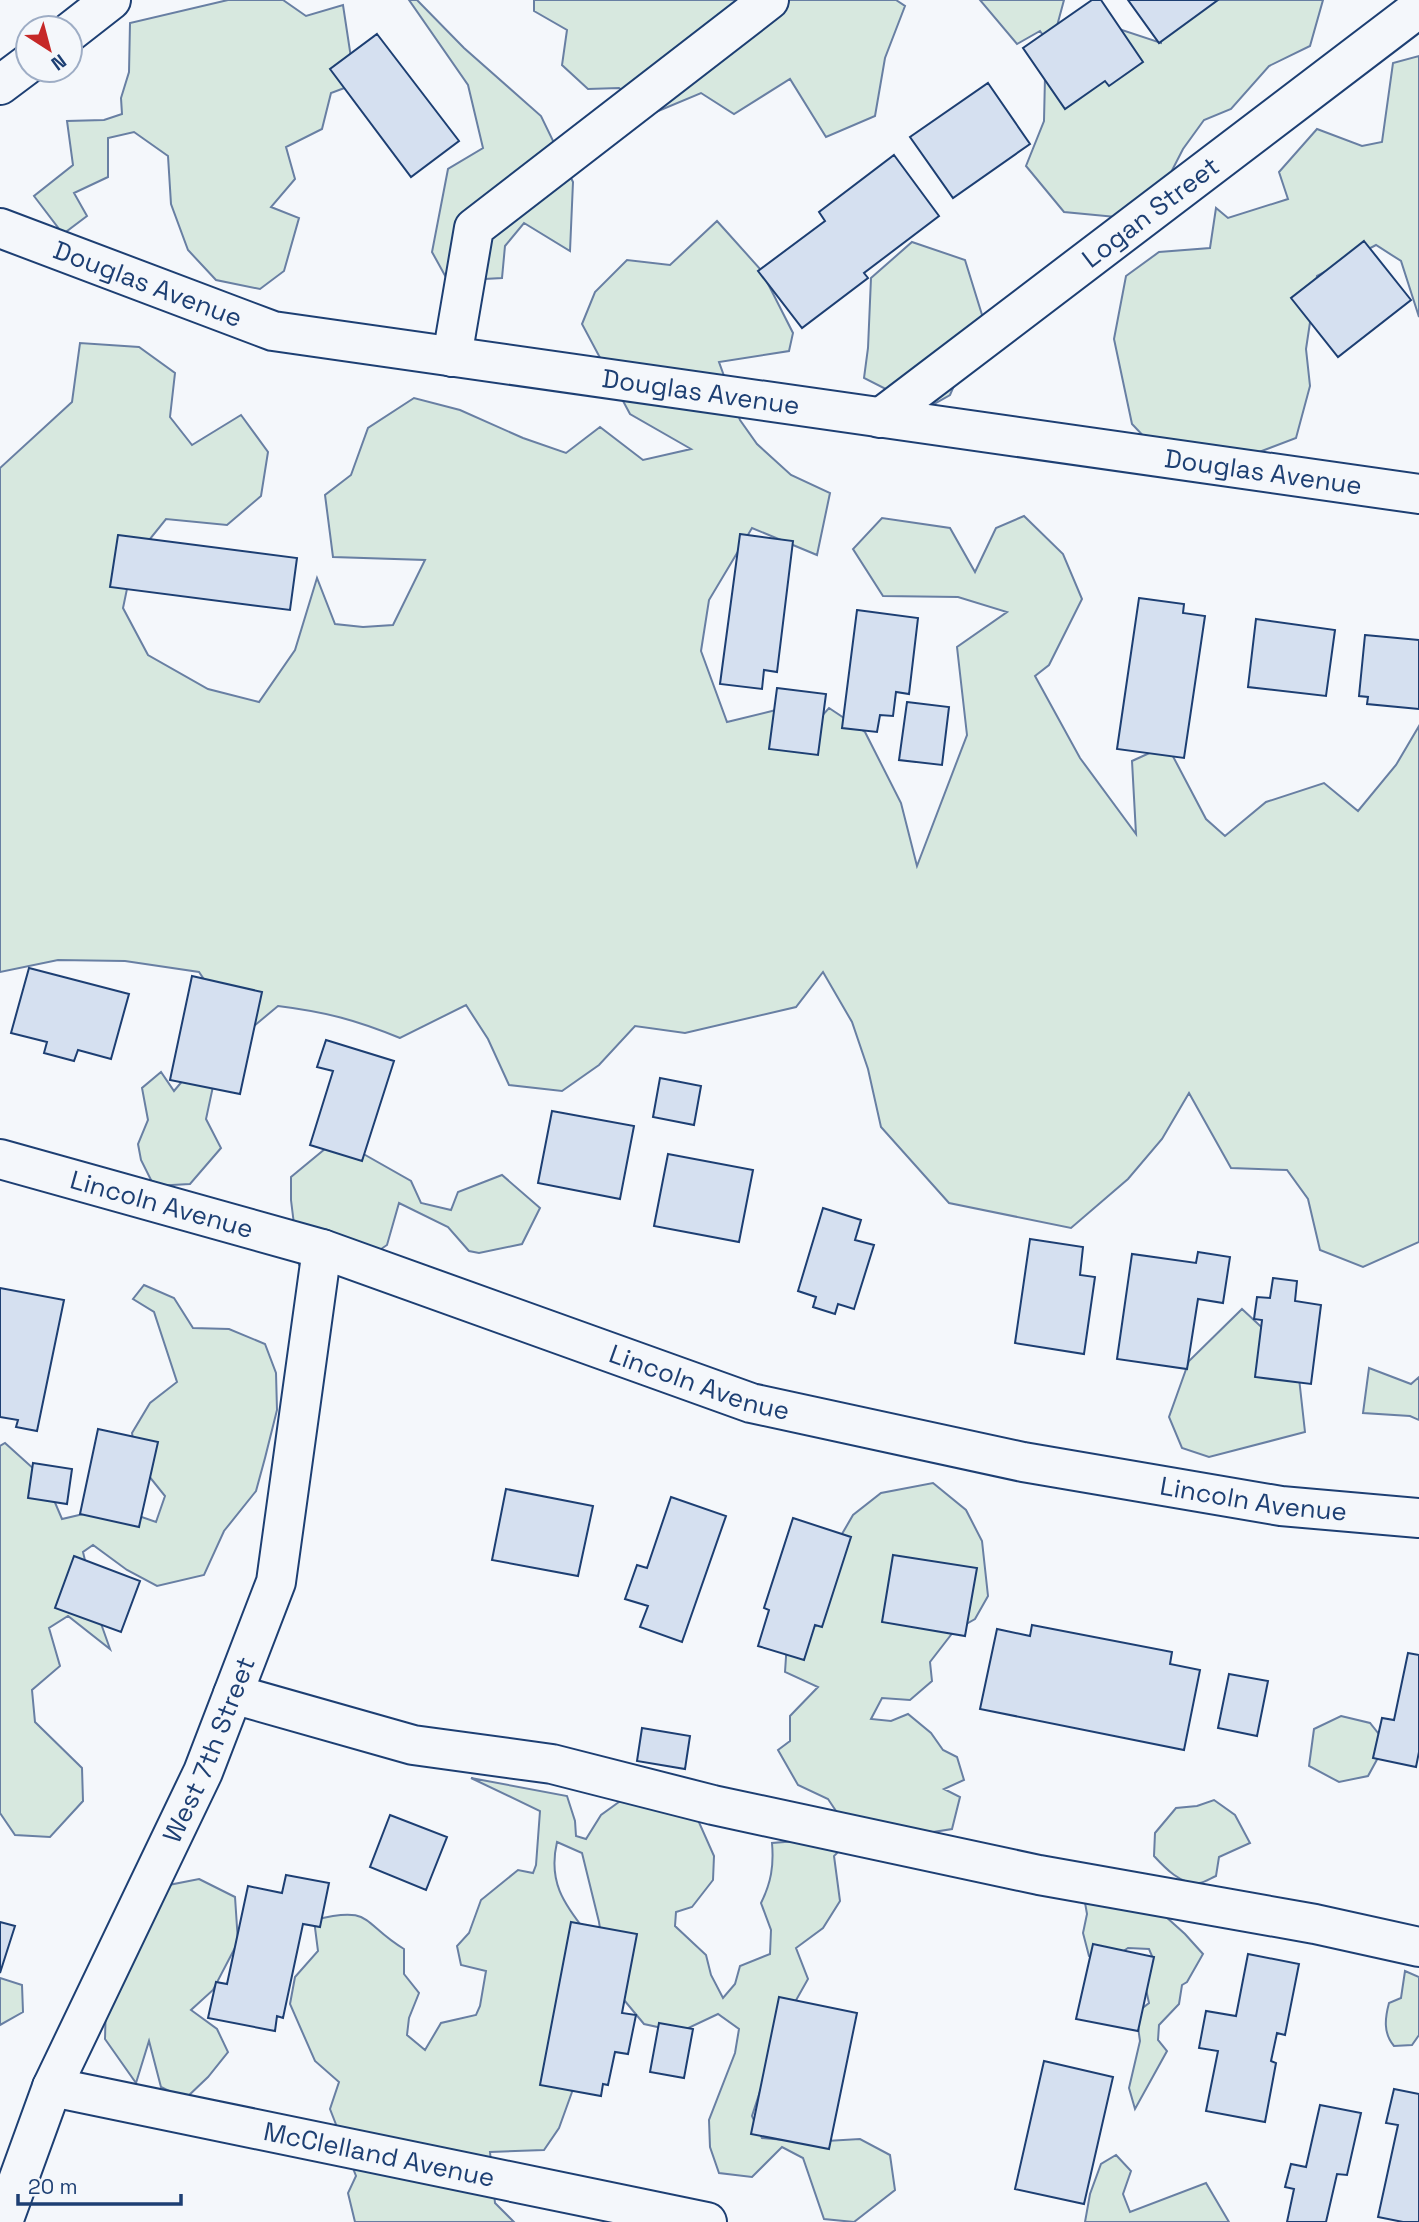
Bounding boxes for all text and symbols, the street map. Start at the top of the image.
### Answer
north arrow [14,14,84,84]
text: N [46,48,71,76]
street label: Logan Street [1075,149,1226,275]
street label: Douglas Avenue [49,233,247,335]
street label: Douglas Avenue [600,361,802,423]
street label: Douglas Avenue [1162,441,1364,503]
street label: Lincoln Avenue [66,1162,257,1246]
street label: Lincoln Avenue [605,1336,793,1428]
street label: Lincoln Avenue [1157,1469,1348,1529]
street label: West 7th Street [155,1652,263,1848]
street label: McClelland Avenue [261,2114,498,2195]
scale bar [18,2162,180,2206]
text: 20 m [28,2173,78,2200]

